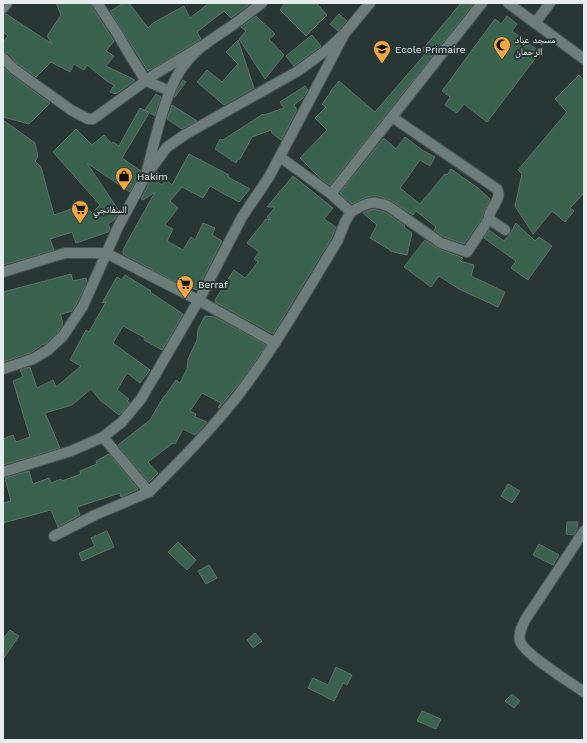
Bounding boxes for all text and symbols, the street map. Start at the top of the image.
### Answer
place label: مسجد عباد الرحمان [515,34,556,58]
mosque icon: مسجد عباد الرحمان [492,35,512,60]
school or university icon: Ecole Primaire [372,39,392,64]
place label: Ecole Primaire [395,44,466,55]
shop icon: Hakim [114,166,134,191]
place label: Hakim [137,171,168,182]
supermarket icon: السفانجي [70,199,90,224]
place label: السفانجي [93,204,127,218]
supermarket icon: Berraf [175,274,195,299]
place label: Berraf [198,279,228,290]

